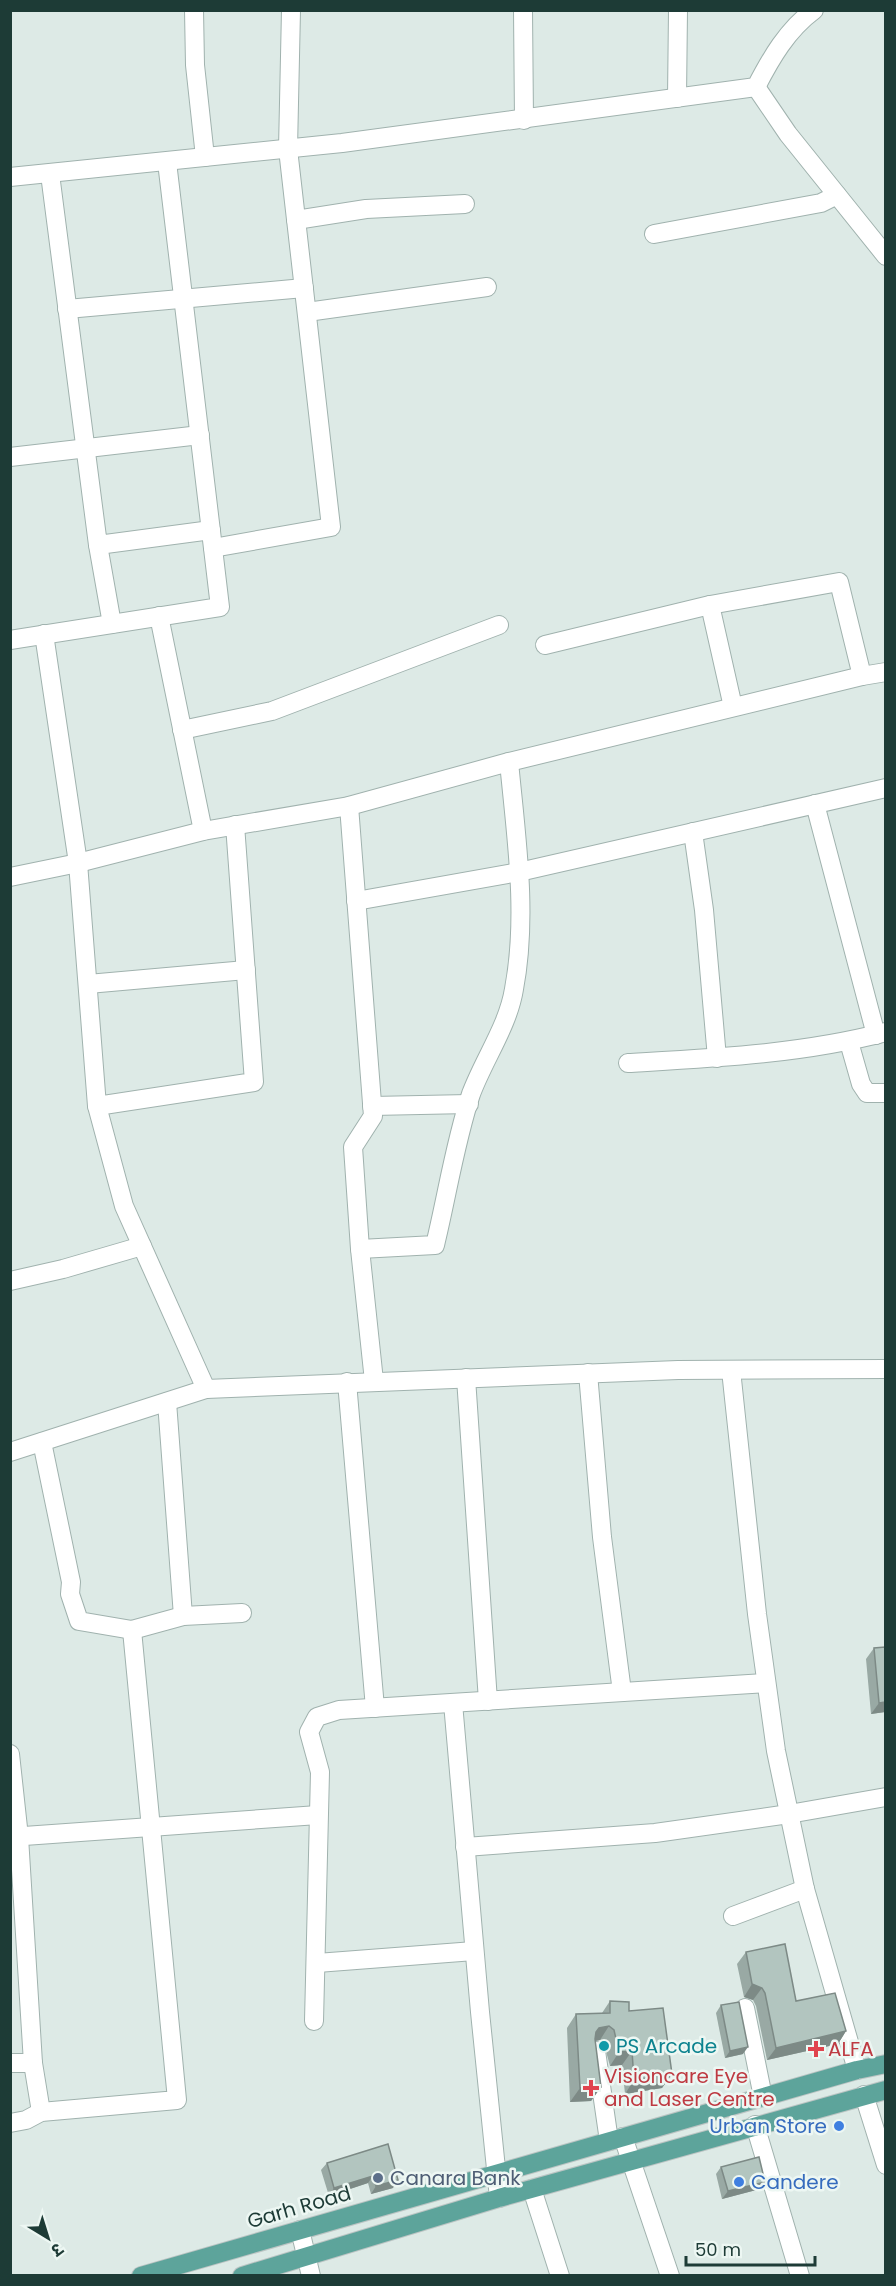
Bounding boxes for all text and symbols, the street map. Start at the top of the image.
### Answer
place label: PS Arcade [616,2032,717,2060]
place label: ALFA [828,2035,874,2063]
marker: PS Arcade [597,2039,611,2053]
marker: ALFA [809,2042,823,2056]
place label: Visioncare Eye and Laser Centre [604,2062,775,2113]
marker: Visioncare Eye and Laser Centre [582,2079,600,2097]
place label: Urban Store [709,2112,827,2140]
marker: Urban Store [832,2119,846,2133]
place label: Canara Bank [390,2164,521,2192]
place label: Candere [751,2168,839,2196]
marker: Canara Bank [371,2171,385,2185]
marker: Candere [732,2175,746,2189]
street label: Garh Road [244,2179,354,2235]
north arrow [18,2208,78,2268]
scale bar [686,2229,815,2267]
text: उ [46,2237,68,2262]
text: 50 m [695,2237,741,2262]

